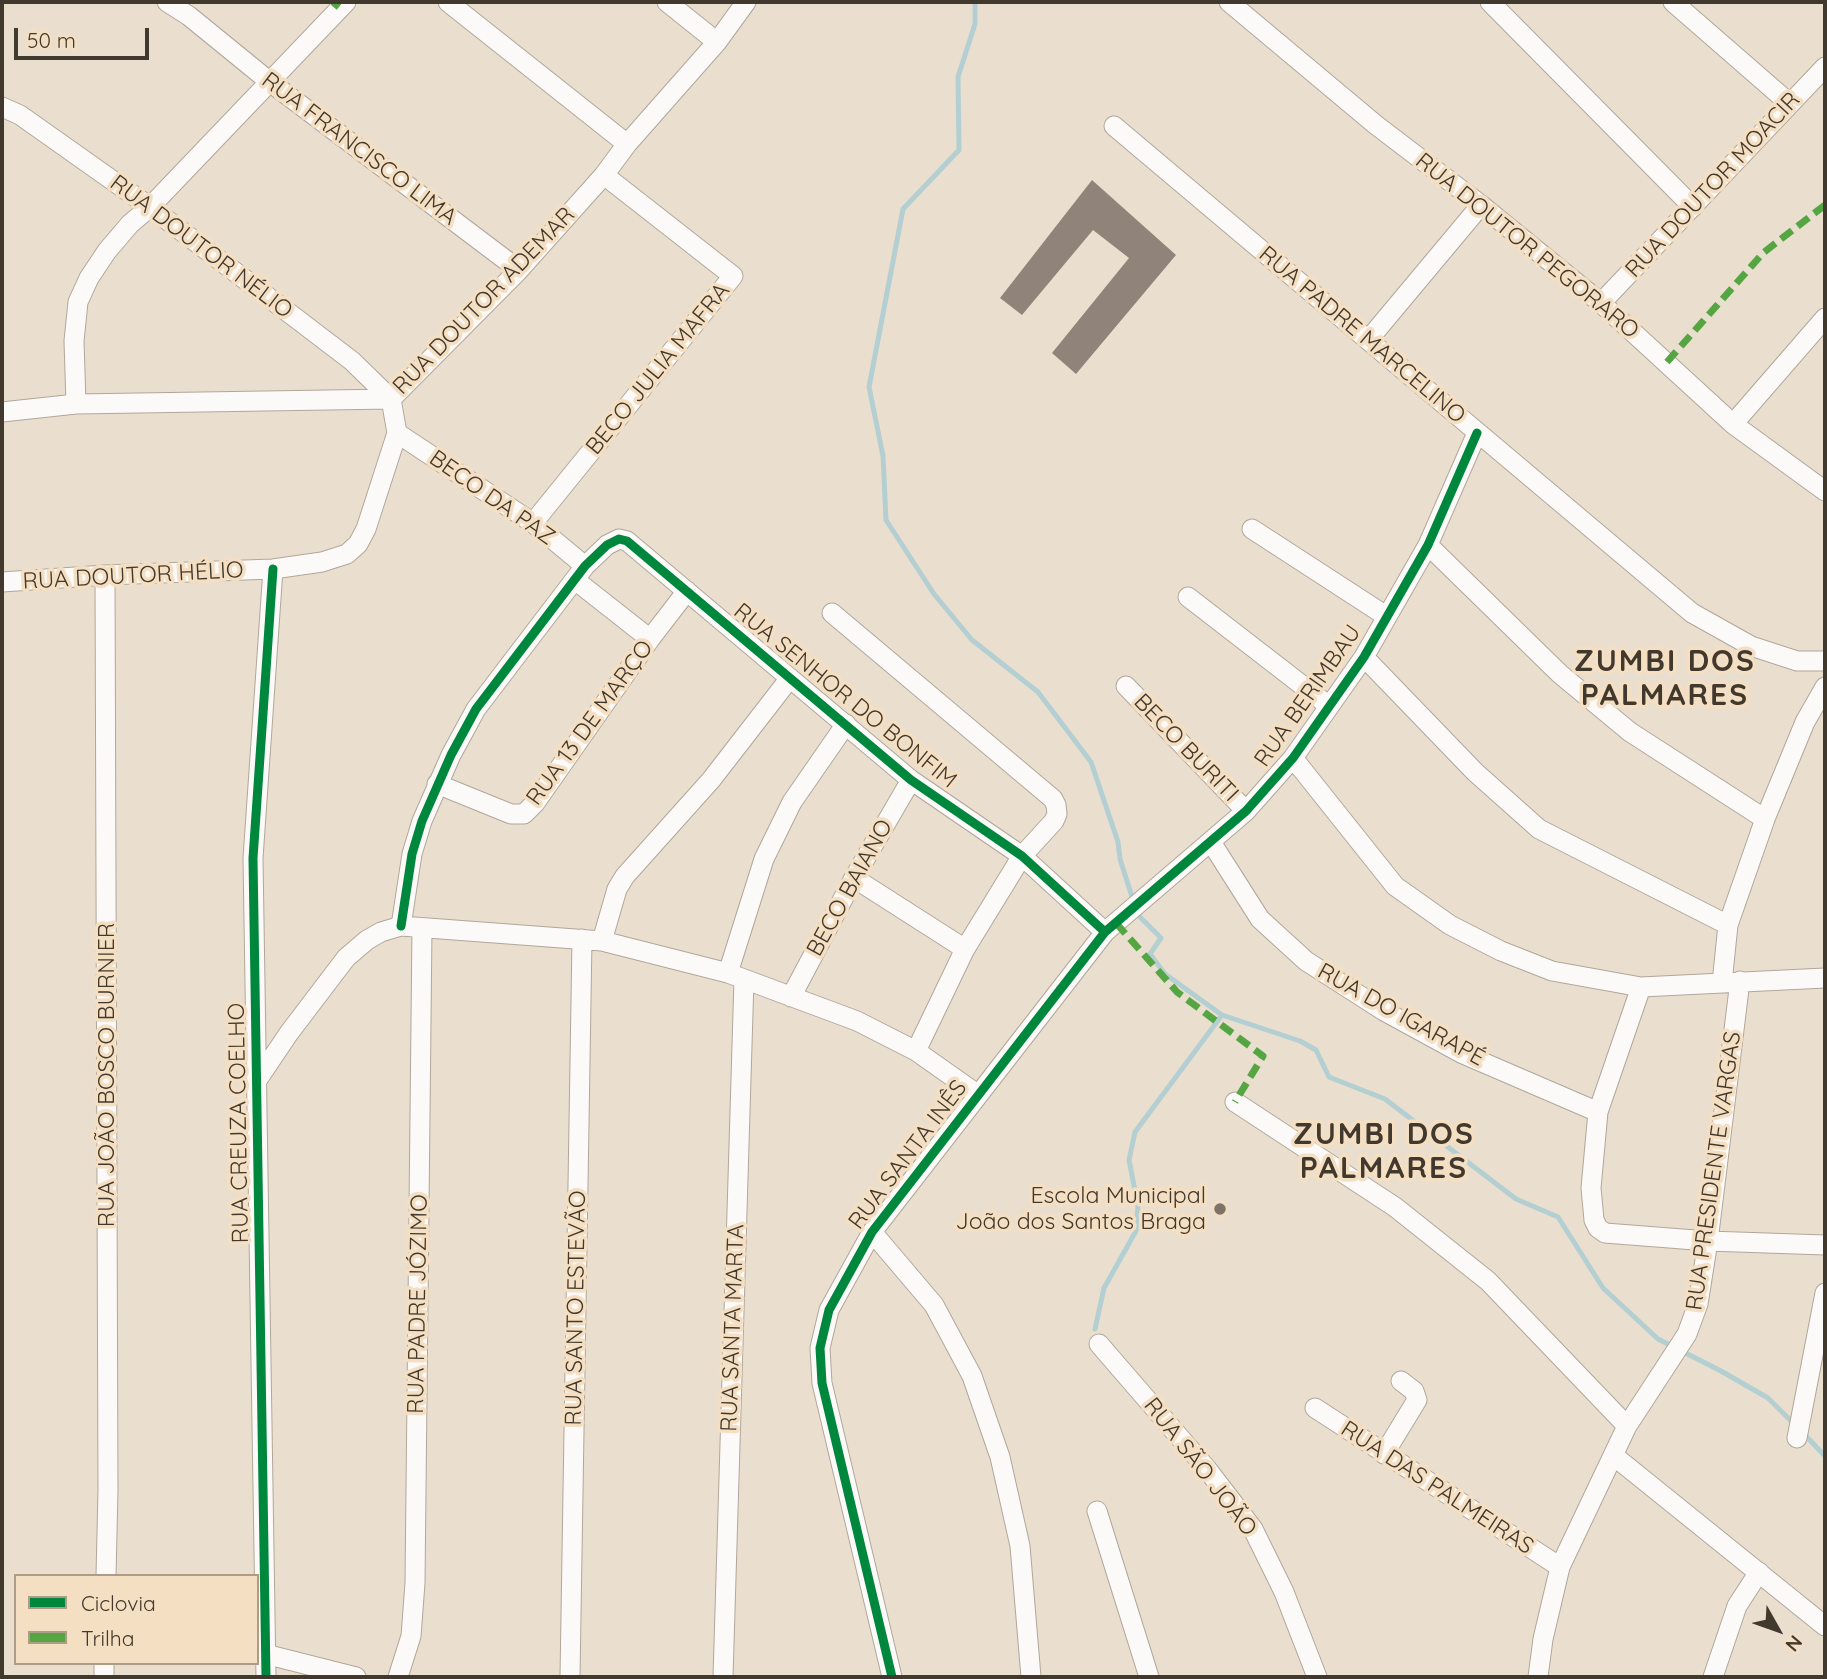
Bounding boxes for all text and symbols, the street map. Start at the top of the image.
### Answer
scale bar [18,14,152,58]
text: 50 m [27,27,76,53]
street label: RUA FRANCISCO LIMA [256,67,462,231]
street label: RUA DOUTOR MOACIR [1620,87,1806,283]
street label: RUA DOUTOR PEGORARO [1410,147,1644,345]
street label: RUA DOUTOR NÉLIO [104,169,298,325]
street label: RUA DOUTOR ADEMAR [387,202,581,400]
street label: RUA PADRE MARCELINO [1253,241,1471,429]
street label: BECO JULIA MAFRA [580,278,736,460]
street label: BECO DA PAZ [424,445,560,551]
street label: RUA DOUTOR HÉLIO [22,556,244,596]
street label: RUA SENHOR DO BONFIM [728,598,962,794]
street label: RUA BERIMBAU [1249,620,1367,772]
street label: RUA 13 DE MARÇO [521,635,659,811]
district label: ZUMBI DOS PALMARES [1575,644,1755,714]
street label: BECO BURITI [1128,688,1244,808]
street label: BECO BAIANO [801,815,899,961]
street label: RUA JOÃO BOSCO BURNIER [93,923,121,1227]
street label: RUA DO IGARAPÉ [1313,958,1489,1072]
street label: RUA CREUZA COELHO [223,1002,255,1244]
street label: RUA PRESIDENTE VARGAS [1681,1030,1747,1312]
street label: RUA SANTA INÊS [843,1075,973,1235]
district label: ZUMBI DOS PALMARES [1294,1117,1474,1188]
place label: Escola Municipal João dos Santos Braga [955,1182,1206,1236]
street label: RUA SANTO ESTEVÃO [560,1190,592,1426]
street label: RUA PADRE JÓZIMO [402,1194,434,1414]
marker: Escola Municipal João dos Santos Braga [1212,1201,1228,1217]
street label: RUA SANTA MARTA [716,1224,750,1432]
street label: RUA SÃO JOÃO [1138,1392,1262,1542]
street label: RUA DAS PALMEIRAS [1336,1415,1538,1561]
legend [14,1574,259,1665]
text: Ciclovia [81,1590,156,1616]
north arrow [1743,1595,1813,1665]
text: Trilha [81,1625,135,1651]
text: N [1780,1630,1808,1657]

